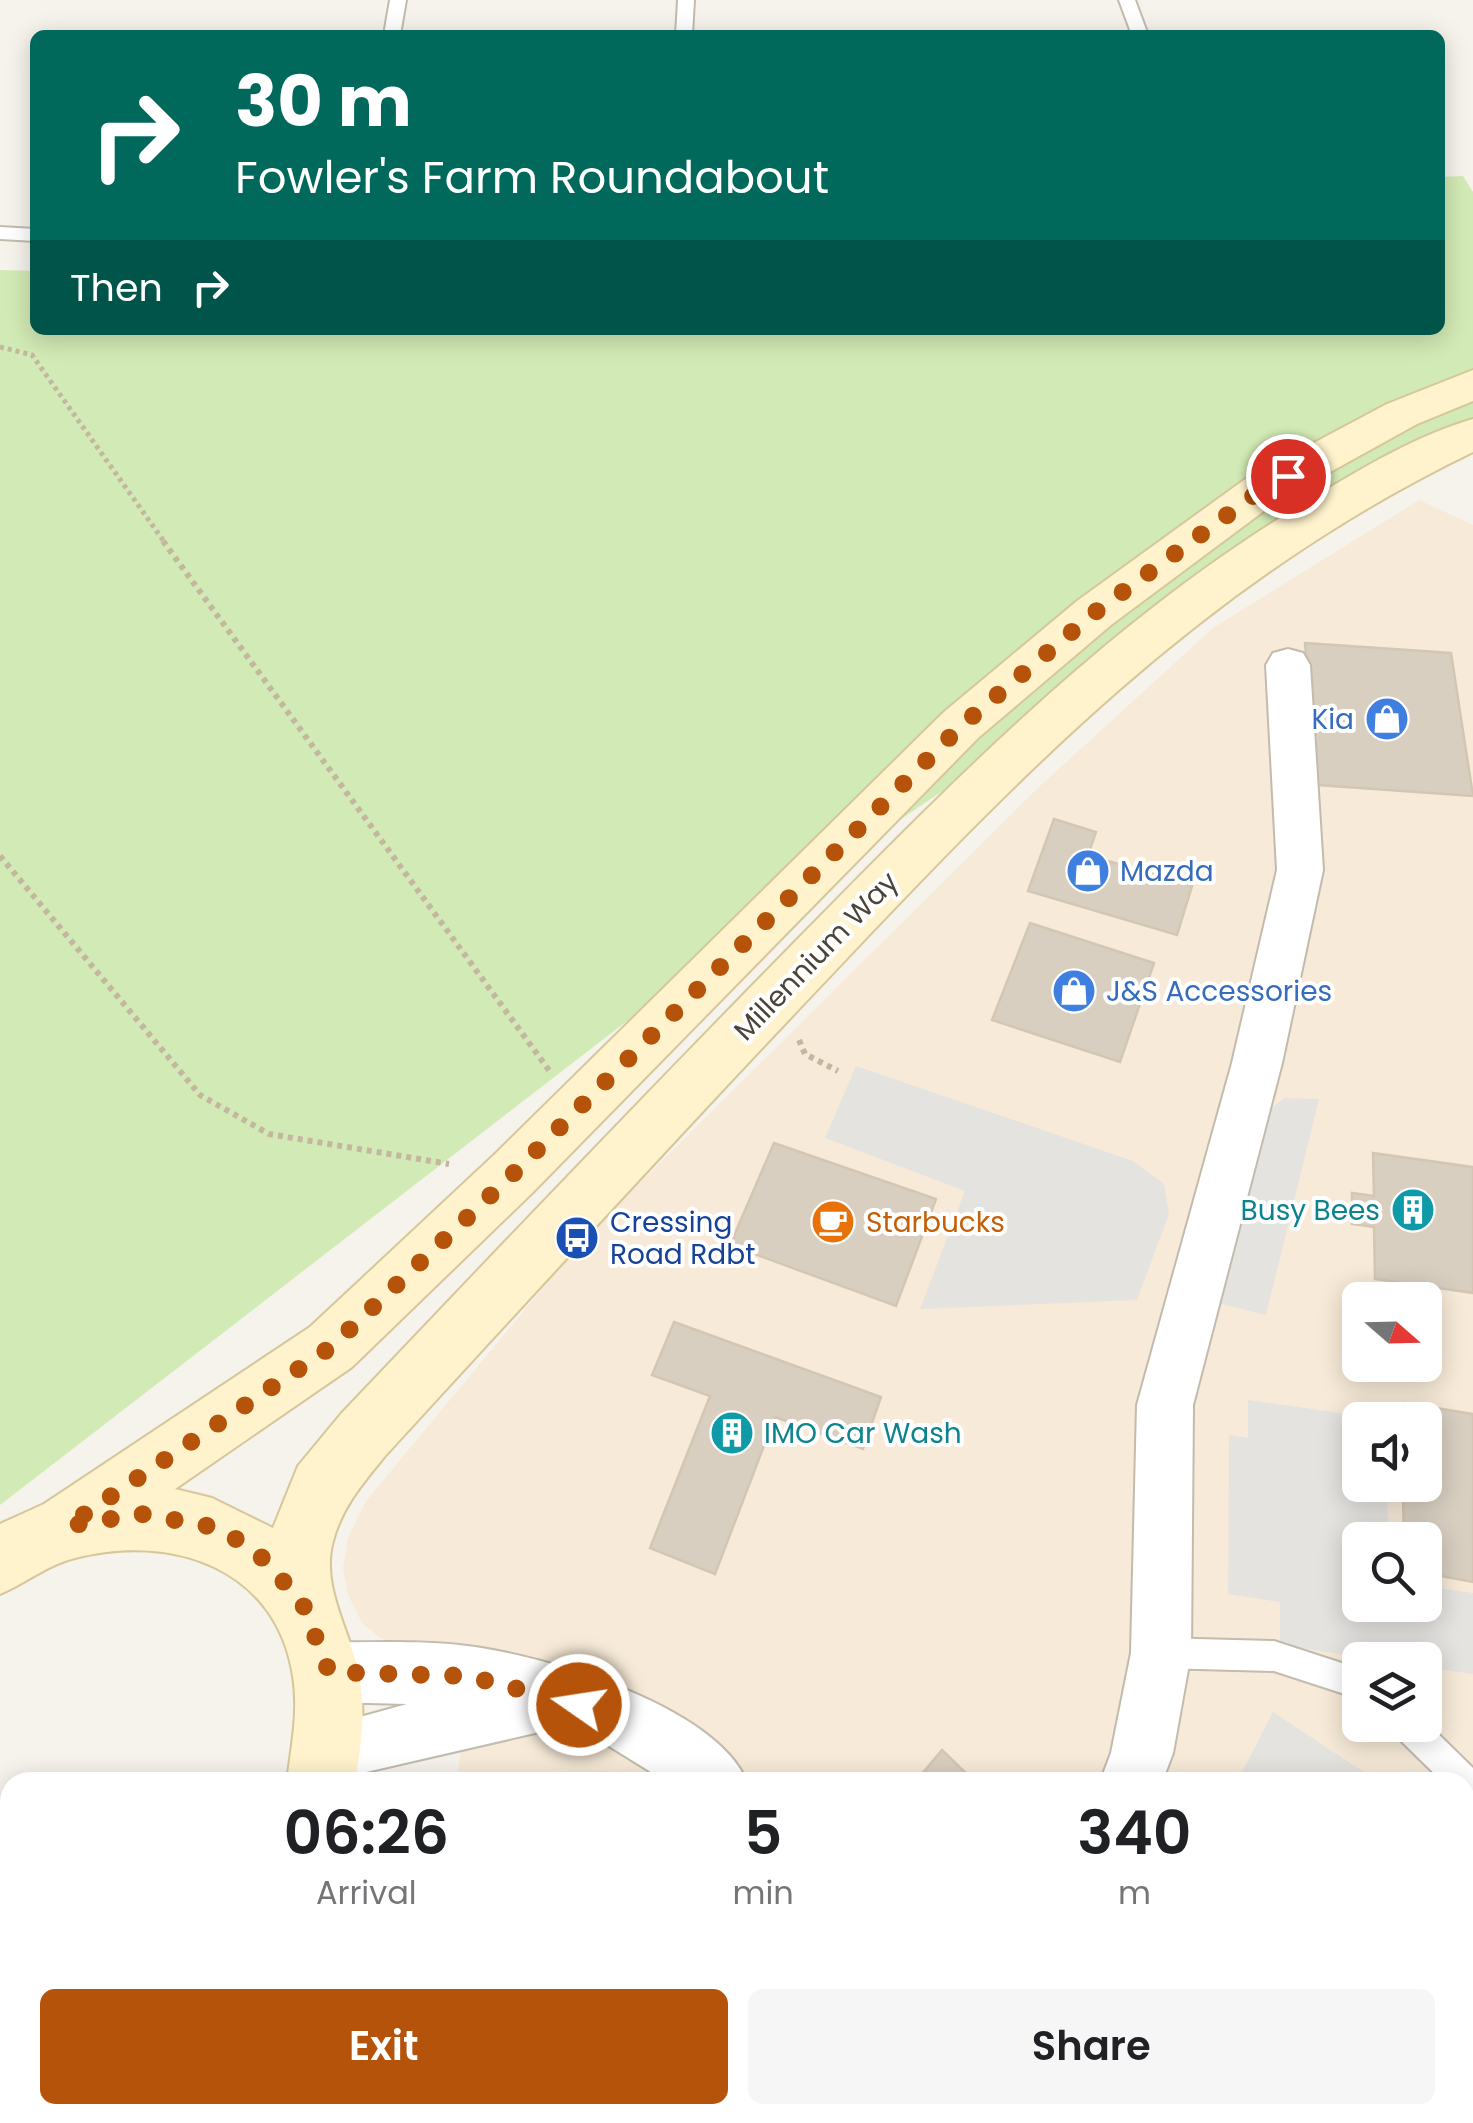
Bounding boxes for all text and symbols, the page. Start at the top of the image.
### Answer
text: 30 m [235,52,412,151]
icon: right [70,70,200,200]
text: Fowler's Farm Roundabout [235,146,829,209]
icon: right [183,260,238,315]
text: Then [70,261,163,314]
pin [1246,434,1331,519]
icon: arrive [1261,449,1316,504]
shop icon: Kia [1364,696,1410,742]
place label: Kia [1311,700,1354,739]
shop icon: Mazda [1065,848,1111,894]
place label: Mazda [1120,852,1214,891]
street label: Millennium Way [725,863,907,1049]
shop icon: J&S Accessories [1051,968,1097,1014]
place label: J&S Accessories [1106,972,1332,1011]
building icon: Busy Bees [1390,1187,1436,1233]
place label: Busy Bees [1241,1191,1380,1230]
cafe icon: Starbucks [810,1199,856,1245]
place label: Cressing Road Rdbt [610,1203,755,1274]
place label: Starbucks [866,1203,1005,1242]
bus stop icon: Cressing Road Rdbt [554,1215,600,1261]
north arrow [1342,1282,1442,1382]
map controls [1342,1282,1442,1742]
button: sound [1342,1402,1442,1502]
building icon: IMO Car Wash [709,1410,755,1456]
place label: IMO Car Wash [764,1414,962,1453]
button: search [1342,1522,1442,1622]
button: layers [1342,1642,1442,1742]
position arrow [527,1653,631,1757]
text: 06:26 [283,1791,449,1875]
text: 5 [744,1791,783,1875]
text: 340 [1077,1791,1192,1875]
text: Arrival [316,1870,417,1915]
text: min [733,1870,794,1915]
text: m [1118,1870,1151,1915]
button: Exit [40,1989,728,2104]
button: Share [748,1989,1435,2104]

